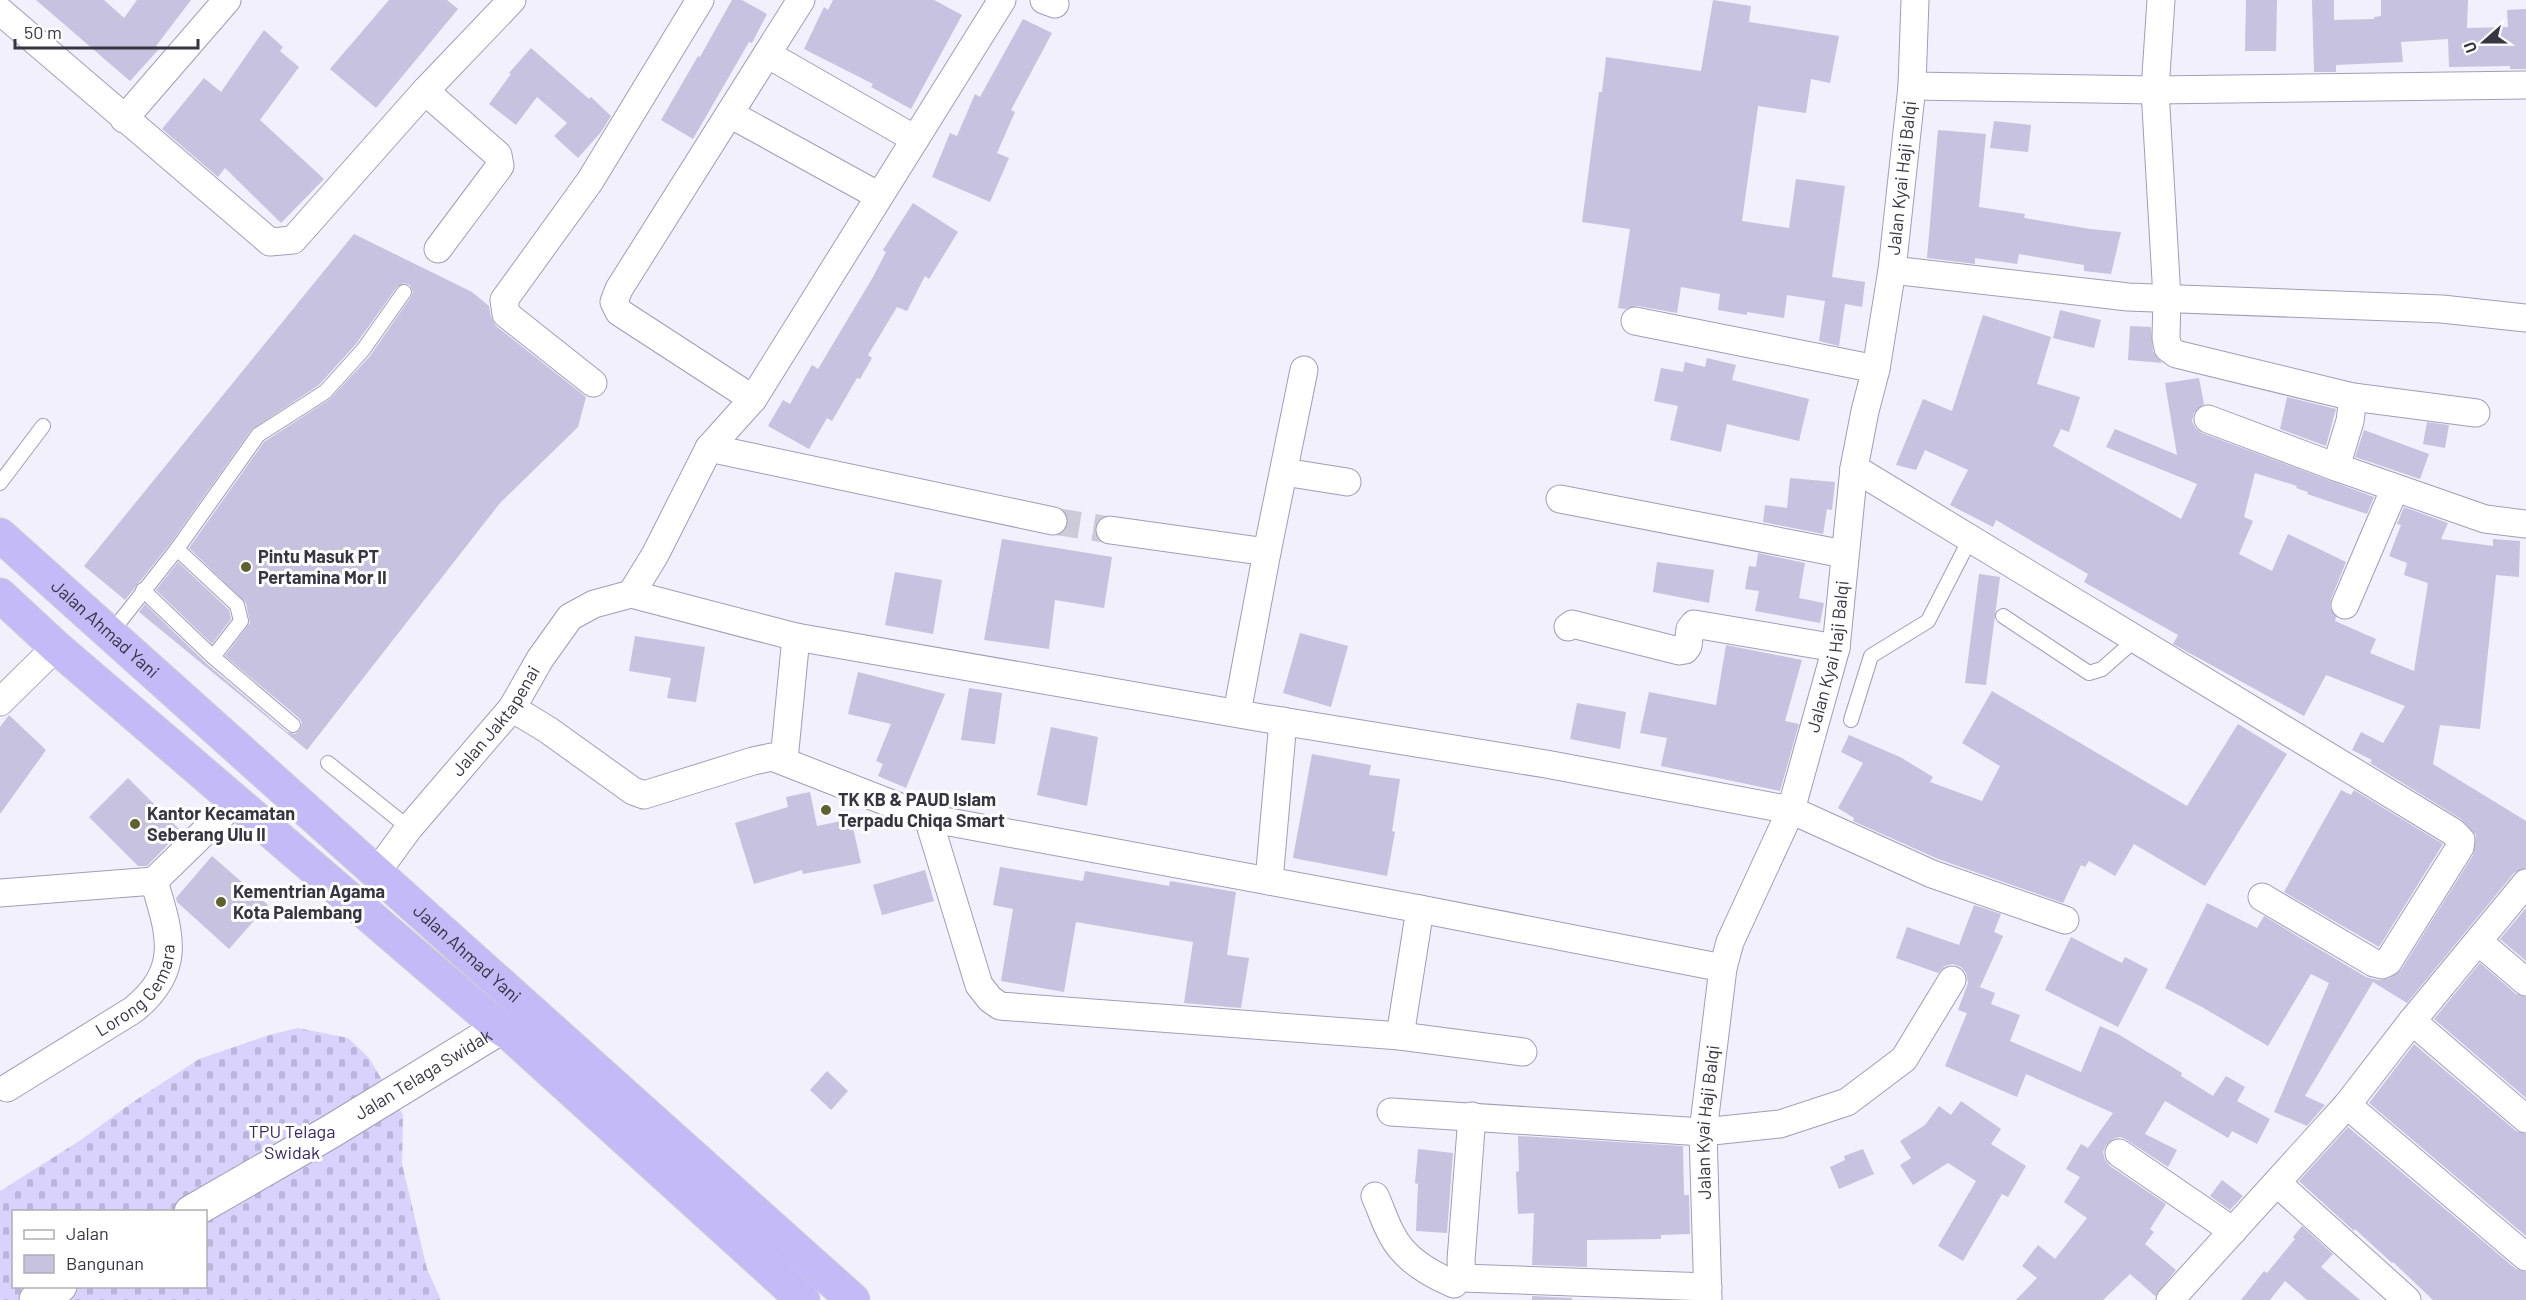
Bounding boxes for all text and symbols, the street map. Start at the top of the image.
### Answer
scale bar [15,12,198,50]
north arrow [2454,12,2514,72]
text: 50 m [24,21,62,43]
text: U [2459,39,2480,56]
street label: Jalan Kyai Haji Balqi [1882,100,1920,256]
place label: Pintu Masuk PT Pertamina Mor II [258,545,387,588]
marker: Pintu Masuk PT Pertamina Mor II [239,560,253,574]
street label: Jalan Ahmad Yani [47,574,164,682]
street label: Jalan Kyai Haji Balqi [1801,579,1853,735]
street label: Jalan Jaktapenai [446,661,544,780]
place label: TK KB & PAUD Islam Terpadu Chiqa Smart [838,788,1005,831]
place label: Kantor Kecamatan Seberang Ulu II [147,802,295,845]
marker: TK KB & PAUD Islam Terpadu Chiqa Smart [819,803,833,817]
marker: Kantor Kecamatan Seberang Ulu II [128,817,142,831]
place label: Kementrian Agama Kota Palembang [233,880,385,923]
marker: Kementrian Agama Kota Palembang [214,895,228,909]
street label: Jalan Ahmad Yani [409,899,526,1007]
street label: Lorong Cemara [91,944,178,1041]
street label: Jalan Telaga Swidak [350,1024,496,1124]
street label: Jalan Kyai Haji Balqi [1691,1044,1724,1200]
park label: TPU Telaga Swidak [249,1120,335,1163]
legend [12,1210,207,1288]
text: Jalan [66,1222,109,1244]
text: Bangunan [66,1252,144,1274]

